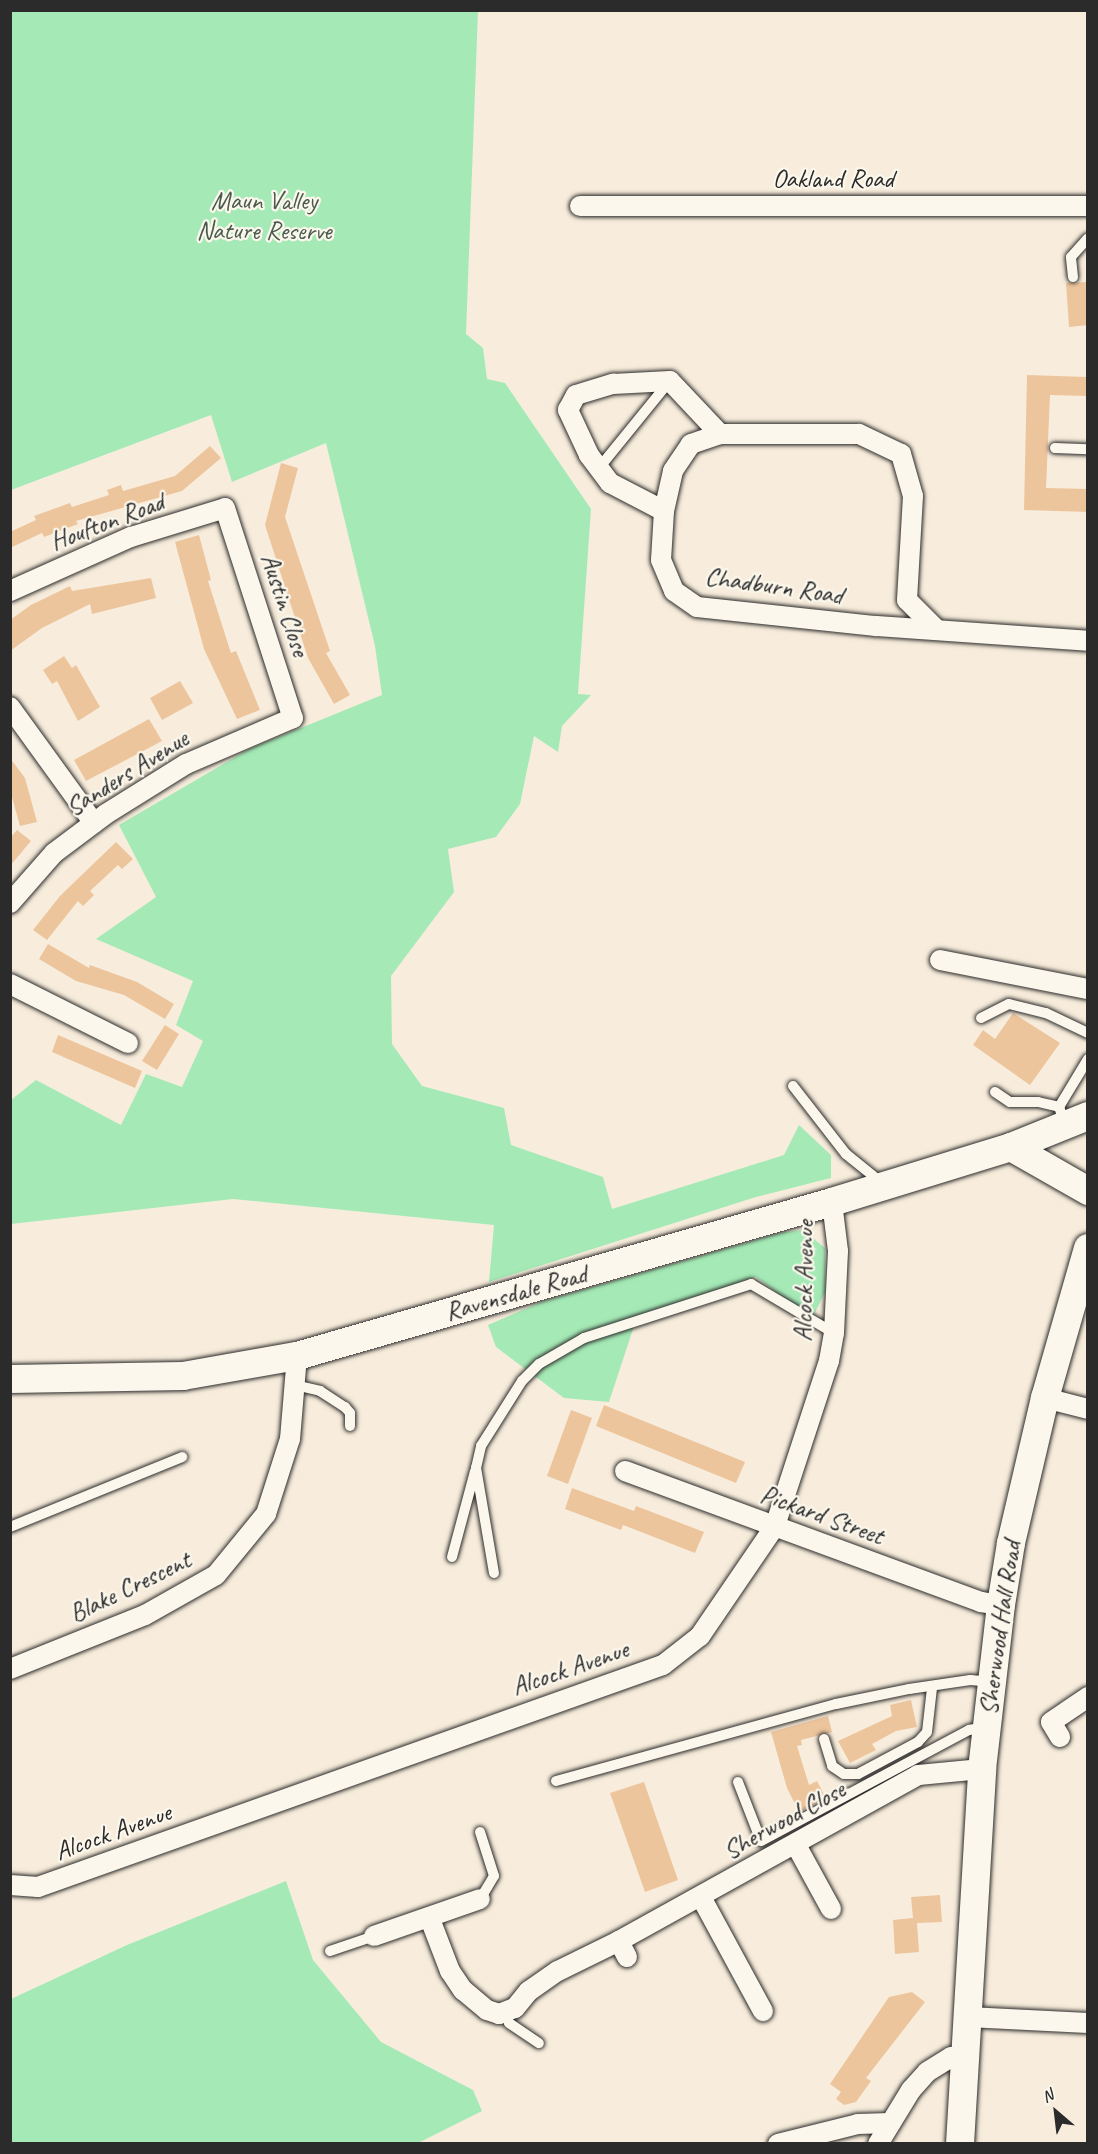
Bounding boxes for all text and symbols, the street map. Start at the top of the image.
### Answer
street label: Oakland Road [773,163,893,195]
park label: Maun Valley Nature Reserve [196,185,332,246]
street label: Houfton Road [46,486,168,558]
street label: Austin Close [254,550,316,660]
street label: Chadburn Road [704,561,844,611]
street label: Sanders Avenue [60,723,194,823]
street label: Alcock Avenue [787,1220,821,1342]
street label: Ravensdale Road [442,1258,590,1328]
street label: Pickard Street [756,1478,888,1552]
street label: Sherwood Hall Road [972,1539,1028,1717]
street label: Blake Crescent [64,1544,196,1630]
street label: Alcock Avenue [508,1634,632,1702]
street label: Sherwood Close [718,1774,850,1866]
street label: Alcock Avenue [51,1797,175,1867]
north arrow [1026,2082,1086,2142]
text: N [1038,2085,1057,2107]

